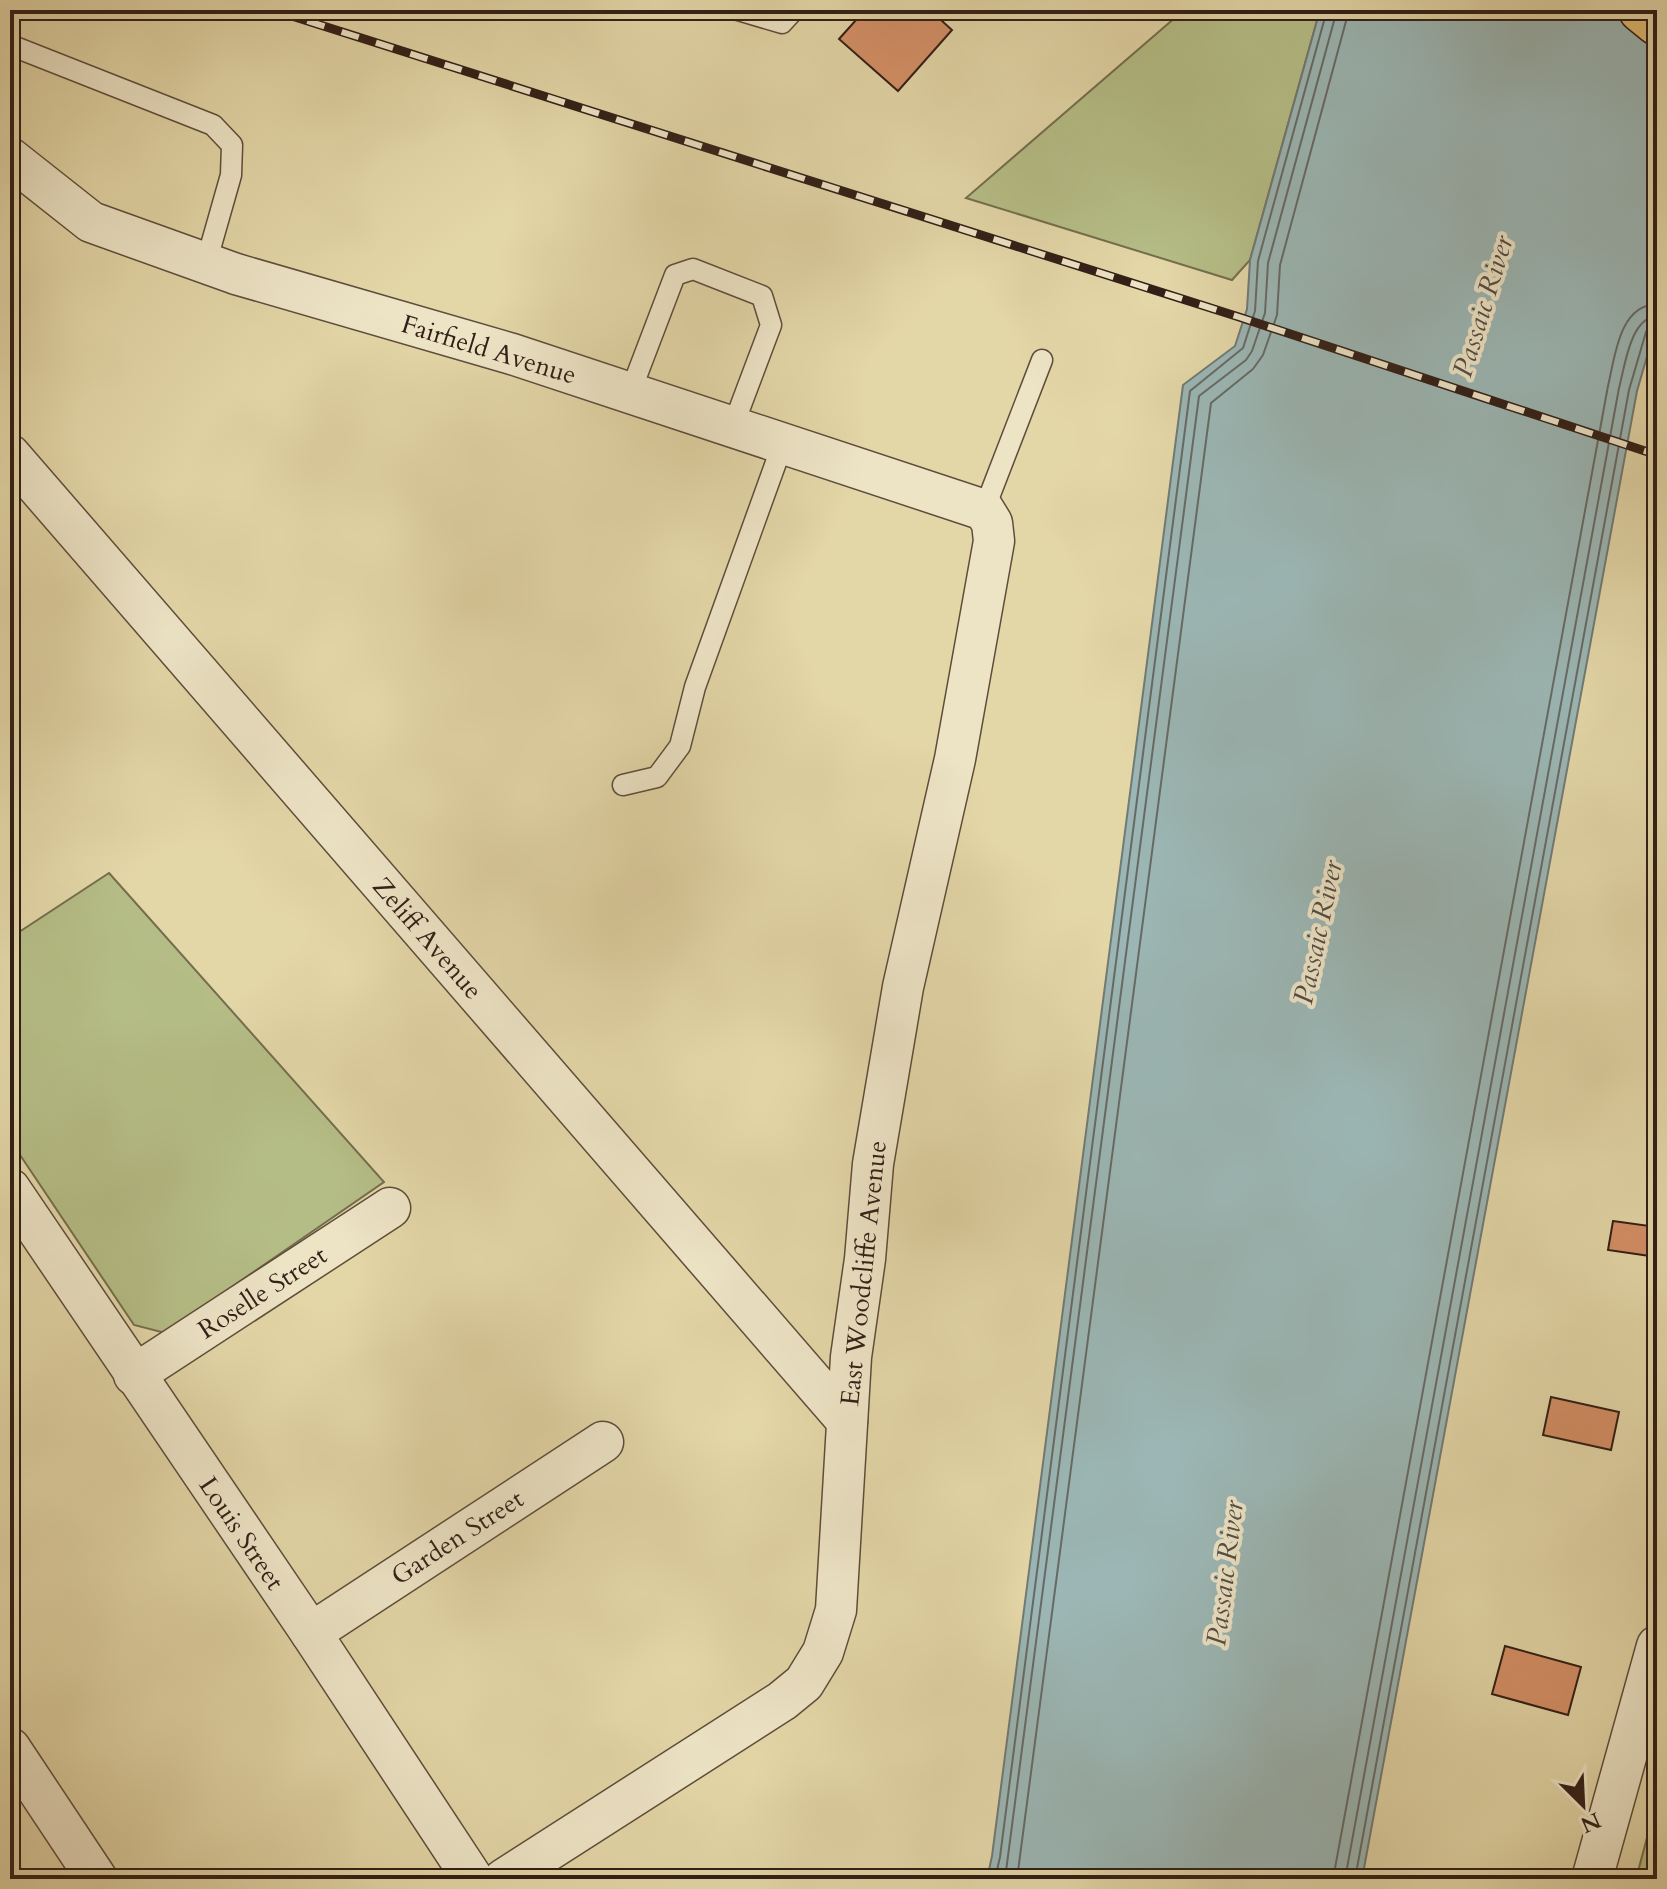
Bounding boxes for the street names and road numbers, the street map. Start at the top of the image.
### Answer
street label: Fairfield Avenue [397,306,581,393]
street label: Zeliff Avenue [365,870,490,1007]
street label: East Woodcliffe Avenue [832,1139,895,1407]
street label: Roselle Street [191,1238,334,1347]
street label: Louis Street [191,1470,292,1597]
street label: Garden Street [384,1482,530,1593]

